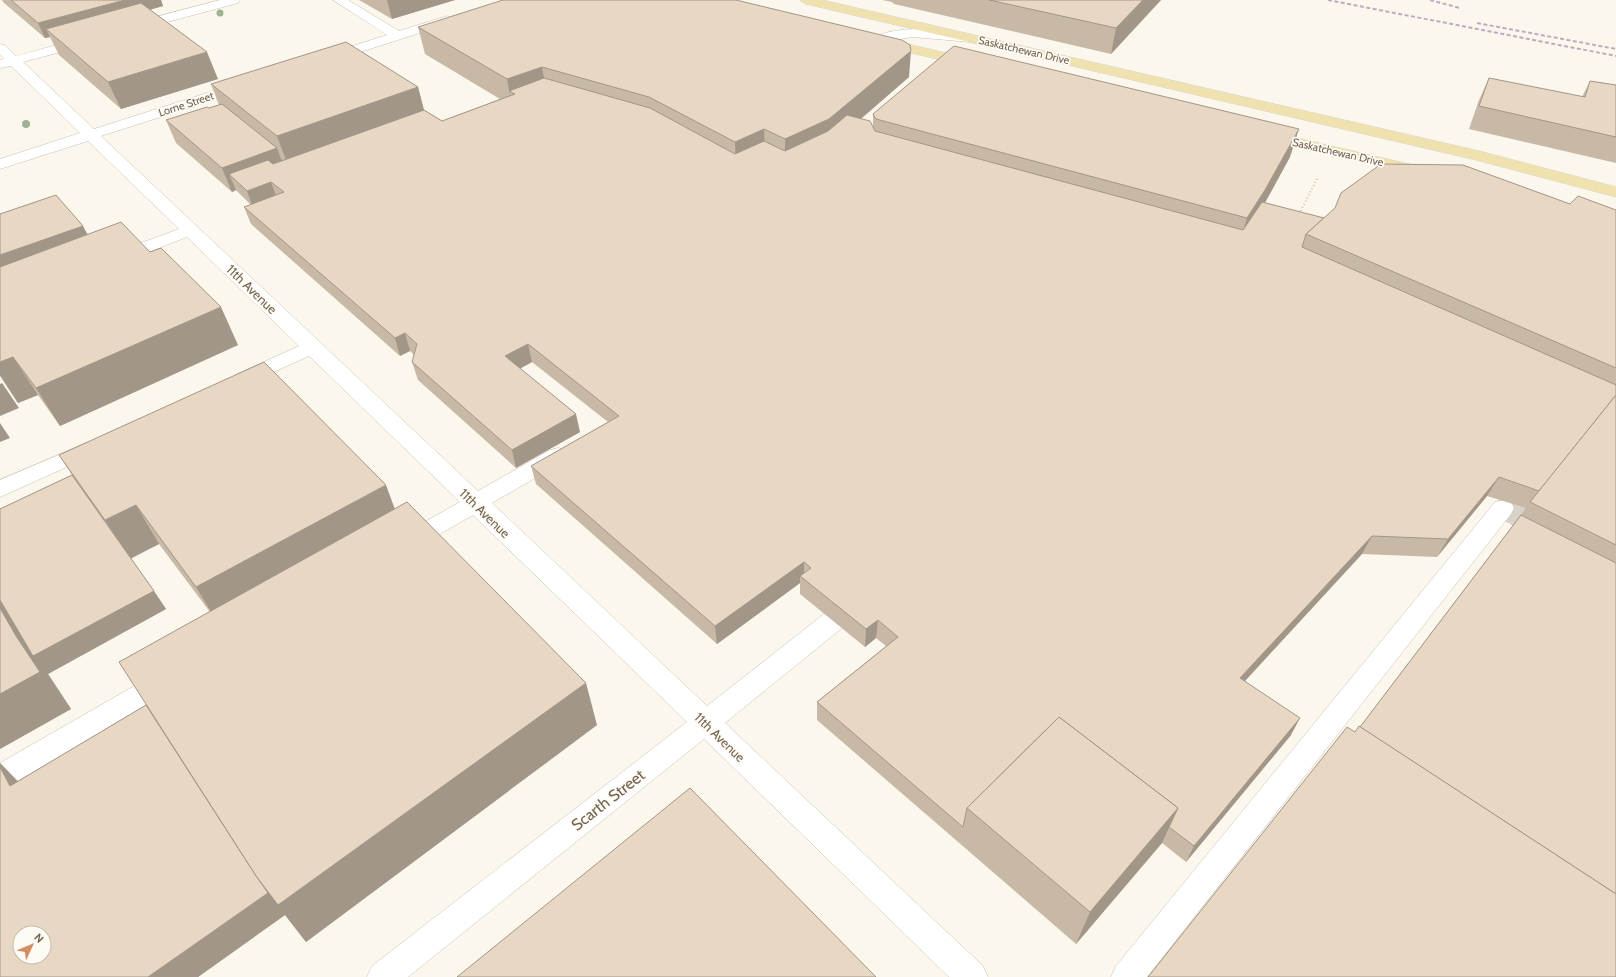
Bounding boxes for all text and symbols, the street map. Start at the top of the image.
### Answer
street label: Saskatchewan Drive [977,33,1071,67]
street label: Lorne Street [157,88,216,120]
street label: Saskatchewan Drive [1291,135,1385,169]
street label: 11th Avenue [223,261,281,317]
street label: 11th Avenue [456,485,514,541]
street label: 11th Avenue [691,709,749,765]
street label: Scarth Street [567,765,649,835]
north arrow [12,925,52,965]
text: N [31,930,47,946]

